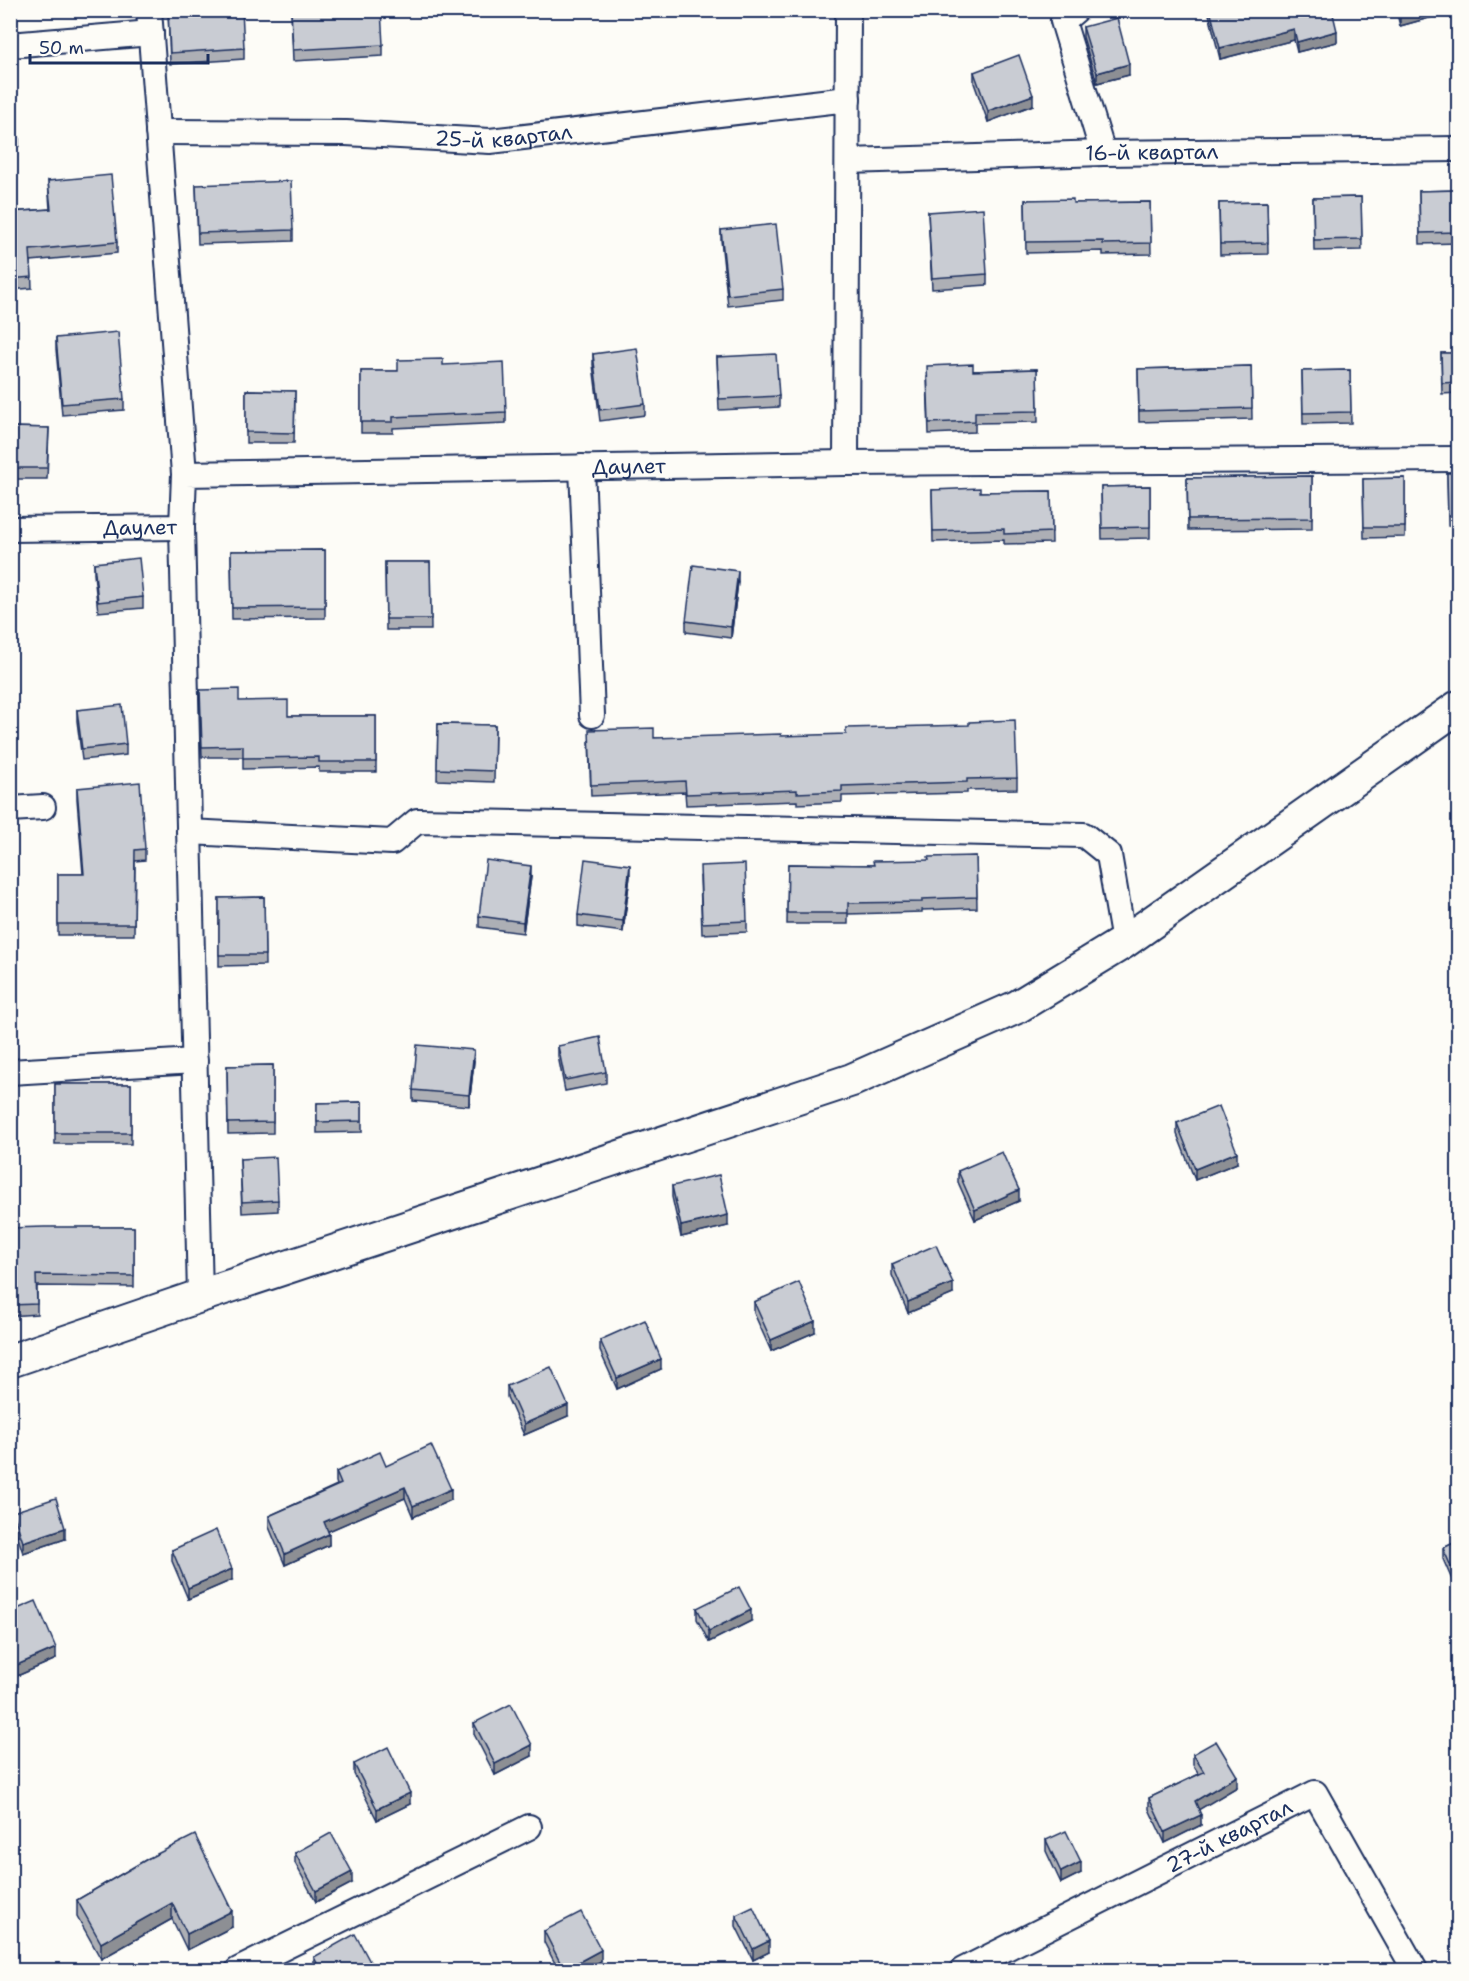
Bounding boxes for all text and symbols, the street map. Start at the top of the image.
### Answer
scale bar [30,27,208,65]
text: 50 m [39,36,84,60]
street label: 25-й квартал [434,117,574,155]
street label: 16-й квартал [1085,138,1219,168]
street label: Даулет [592,452,666,481]
street label: Даулет [103,513,177,542]
street label: 27-й квартал [1161,1793,1297,1880]

